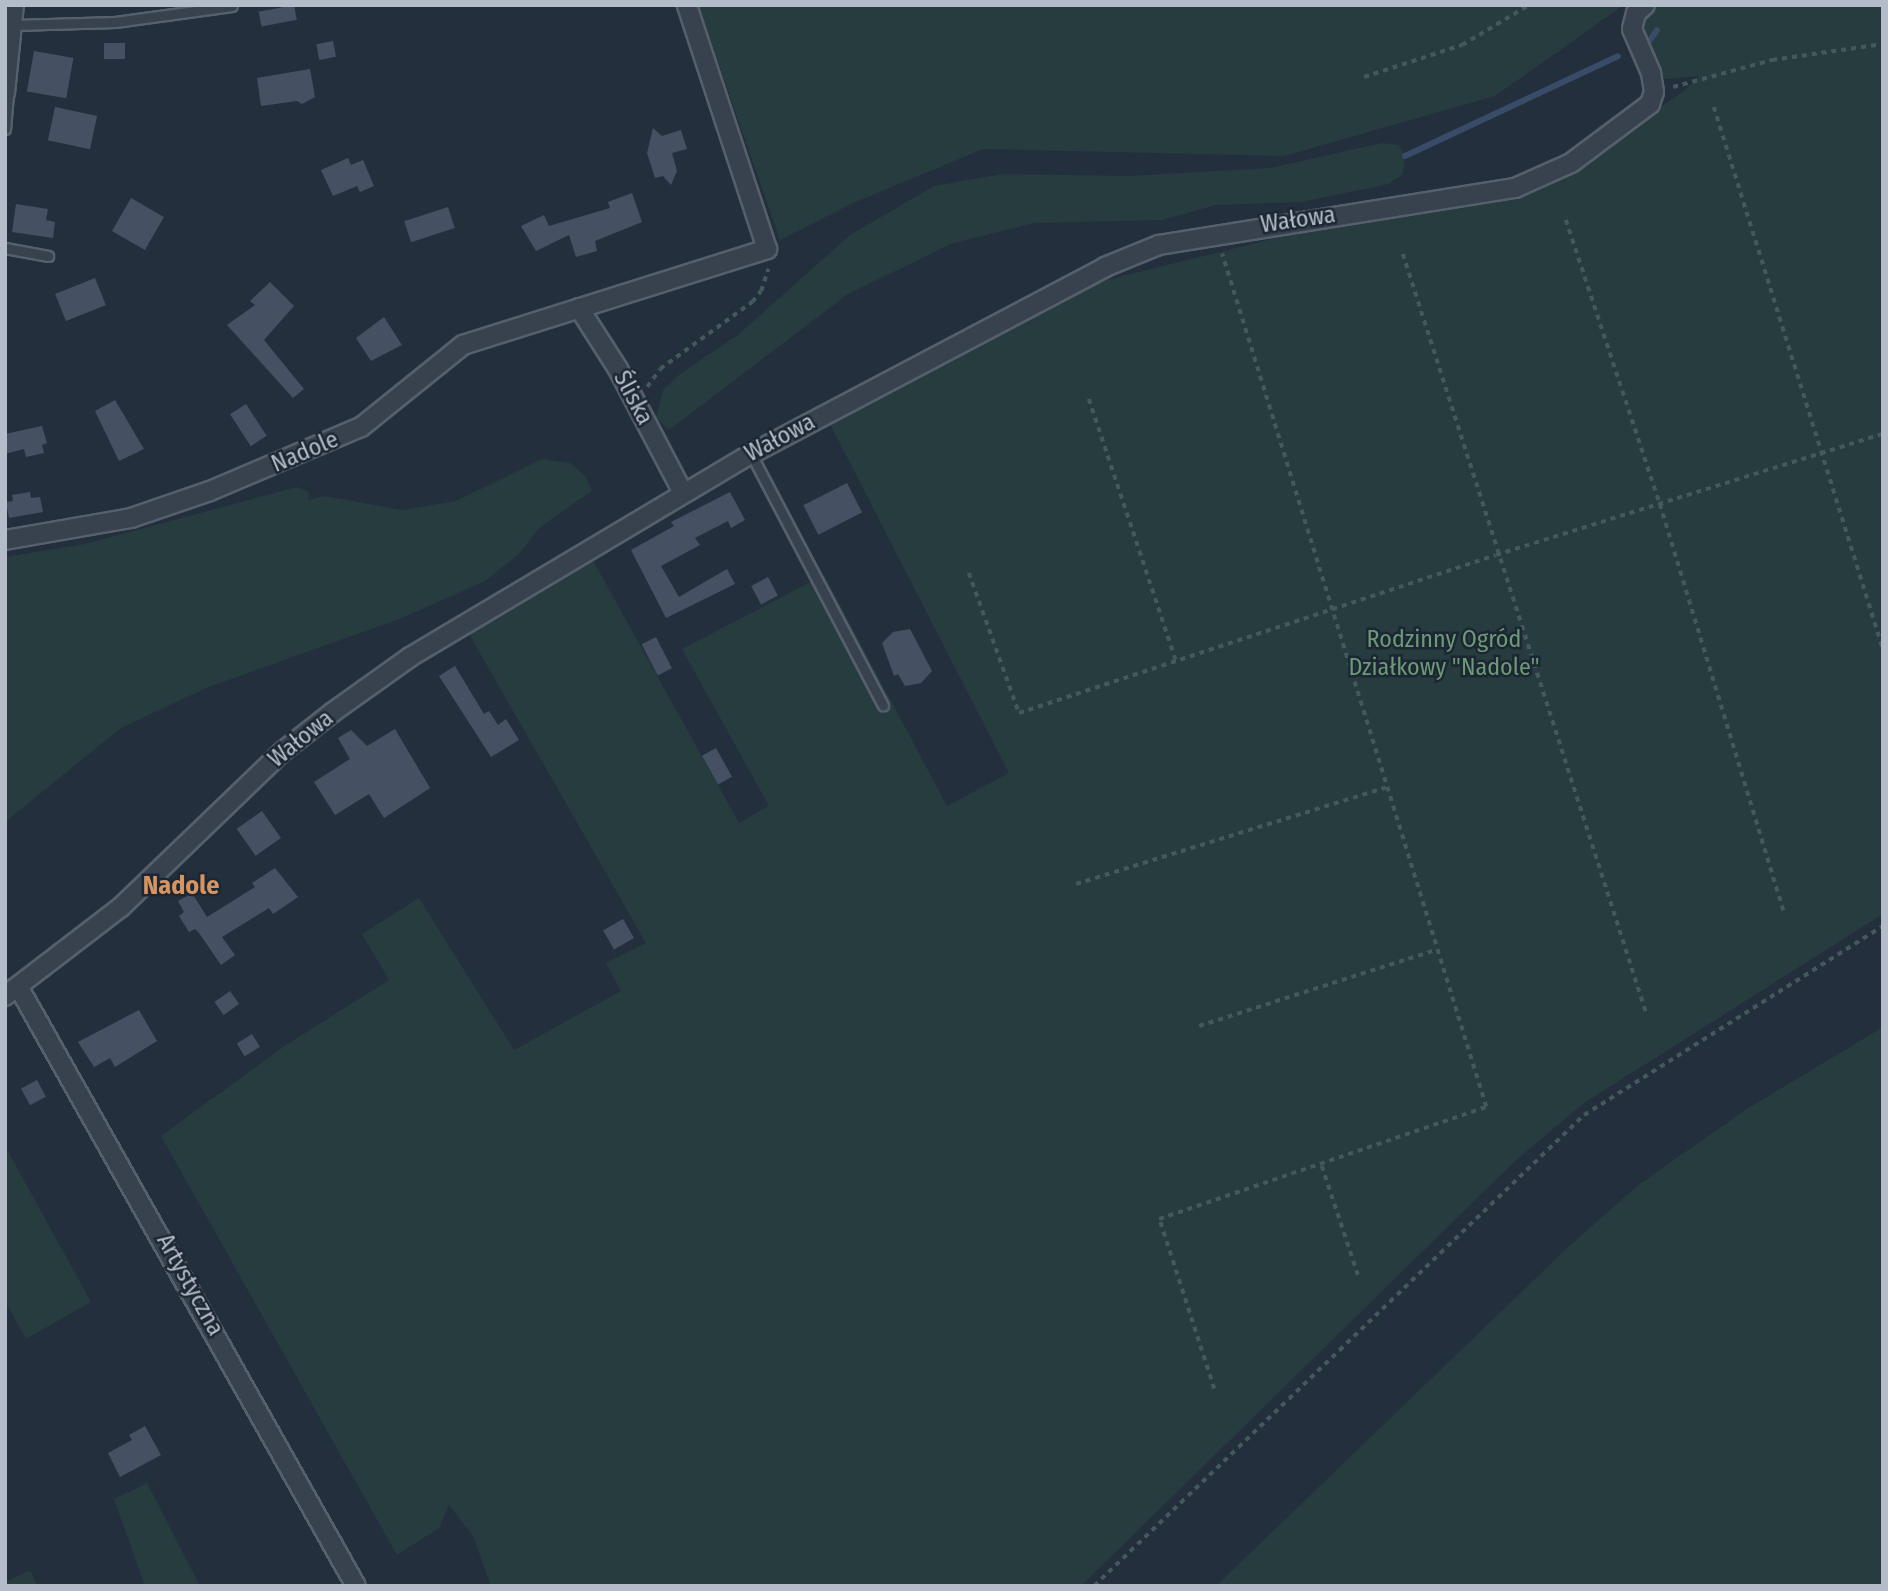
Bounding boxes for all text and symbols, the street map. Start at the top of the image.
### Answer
street label: Wałowa [1259,200,1337,240]
street label: Śliska [607,366,659,430]
street label: Wałowa [740,408,820,468]
street label: Nadole [267,425,343,479]
park label: Rodzinny Ogród Działkowy "Nadole" [1348,626,1540,682]
street label: Wałowa [263,704,339,774]
district label: Nadole [143,870,219,902]
street label: Artystyczna [150,1229,230,1341]

